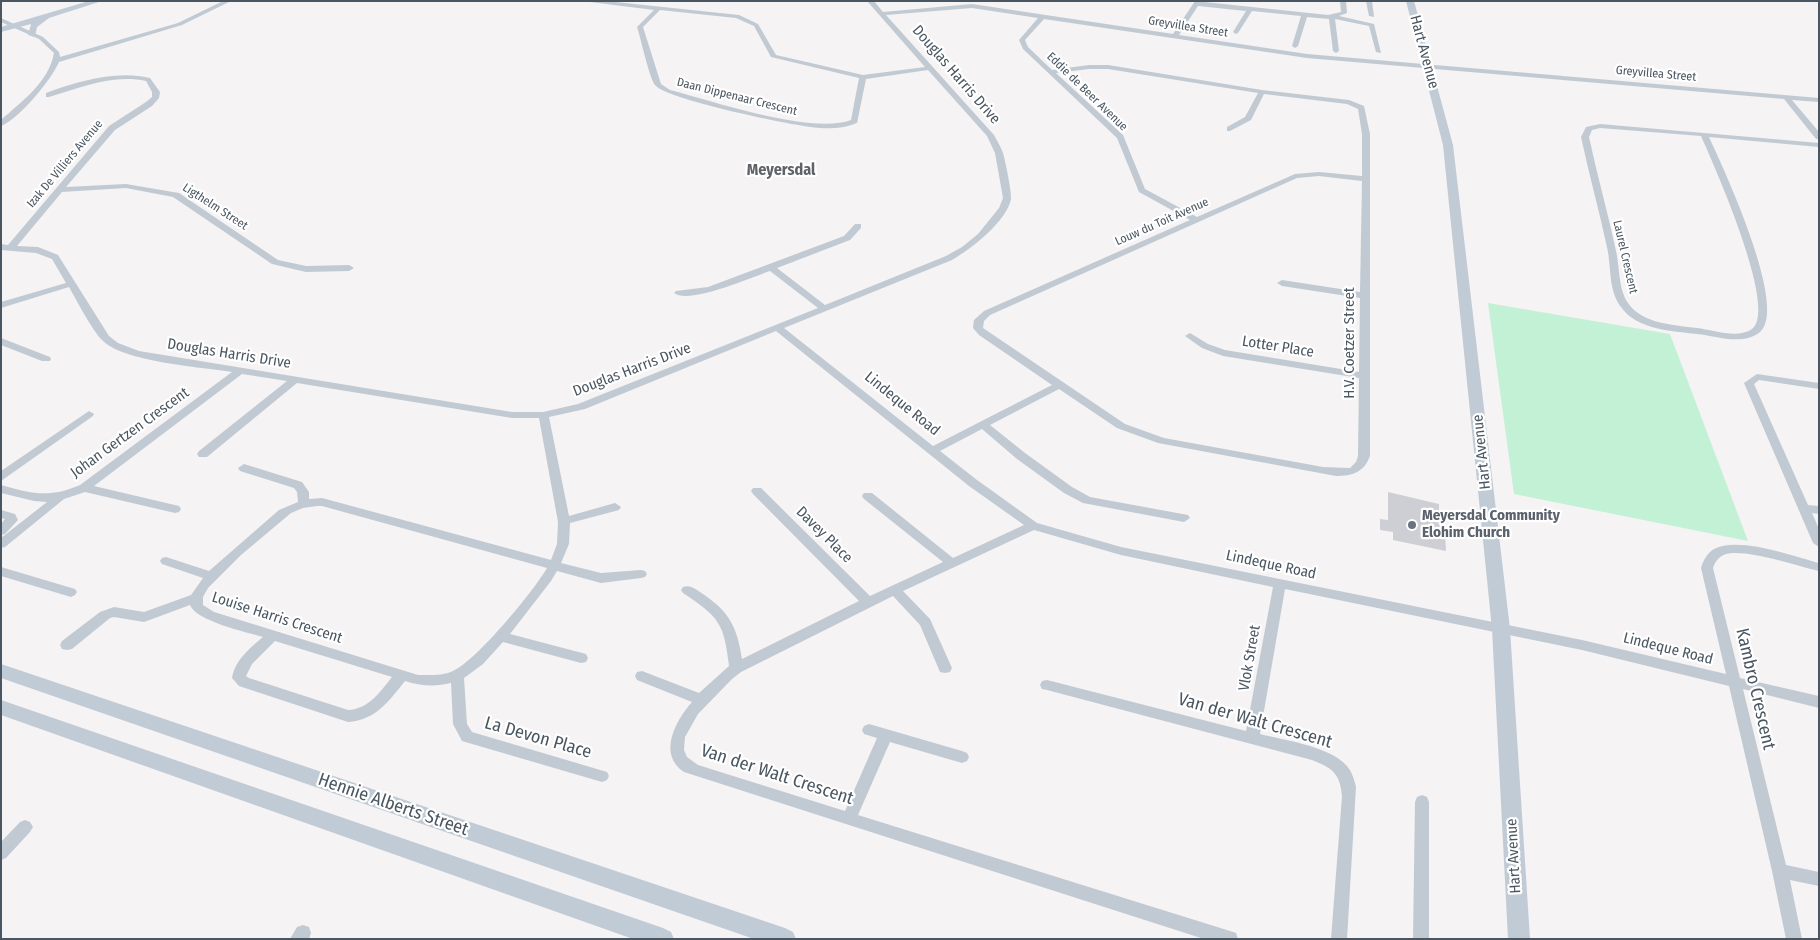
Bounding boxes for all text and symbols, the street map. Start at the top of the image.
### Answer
street label: Hart Avenue [1406,13,1442,91]
street label: Greyvillea Street [1147,14,1229,40]
street label: Douglas Harris Drive [908,22,1004,128]
street label: Eddie de Beer Avenue [1044,50,1130,134]
street label: Greyvillea Street [1615,63,1697,85]
street label: Daan Dippenaar Crescent [675,75,799,119]
street label: Izak De Villiers Avenue [24,117,106,211]
district label: Meyersdal [747,161,815,181]
street label: Ligthelm Street [180,181,250,233]
street label: Louw du Toit Avenue [1113,195,1211,249]
street label: Laurel Crescent [1610,219,1640,295]
street label: H.V. Coetzer Street [1341,287,1359,399]
street label: Lotter Place [1241,332,1315,362]
street label: Douglas Harris Drive [166,335,292,373]
street label: Douglas Harris Drive [570,339,694,401]
street label: Lindeque Road [861,368,943,440]
street label: Johan Gertzen Crescent [67,384,193,482]
street label: Hart Avenue [1469,414,1495,490]
street label: Davey Place [792,503,856,567]
place label: Meyersdal Community Elohim Church [1422,507,1560,542]
marker: Meyersdal Community Elohim Church [1406,519,1418,531]
street label: Lindeque Road [1224,547,1318,583]
street label: Louise Harris Crescent [209,588,345,648]
street label: Vlok Street [1235,624,1265,692]
street label: Kambro Crescent [1731,626,1779,752]
street label: Lindeque Road [1621,629,1715,669]
street label: Van der Walt Crescent [1175,689,1335,753]
street label: La Devon Place [482,712,594,764]
street label: Van der Walt Crescent [698,740,856,810]
street label: Hennie Alberts Street [315,769,471,841]
street label: Hart Avenue [1503,818,1525,894]

